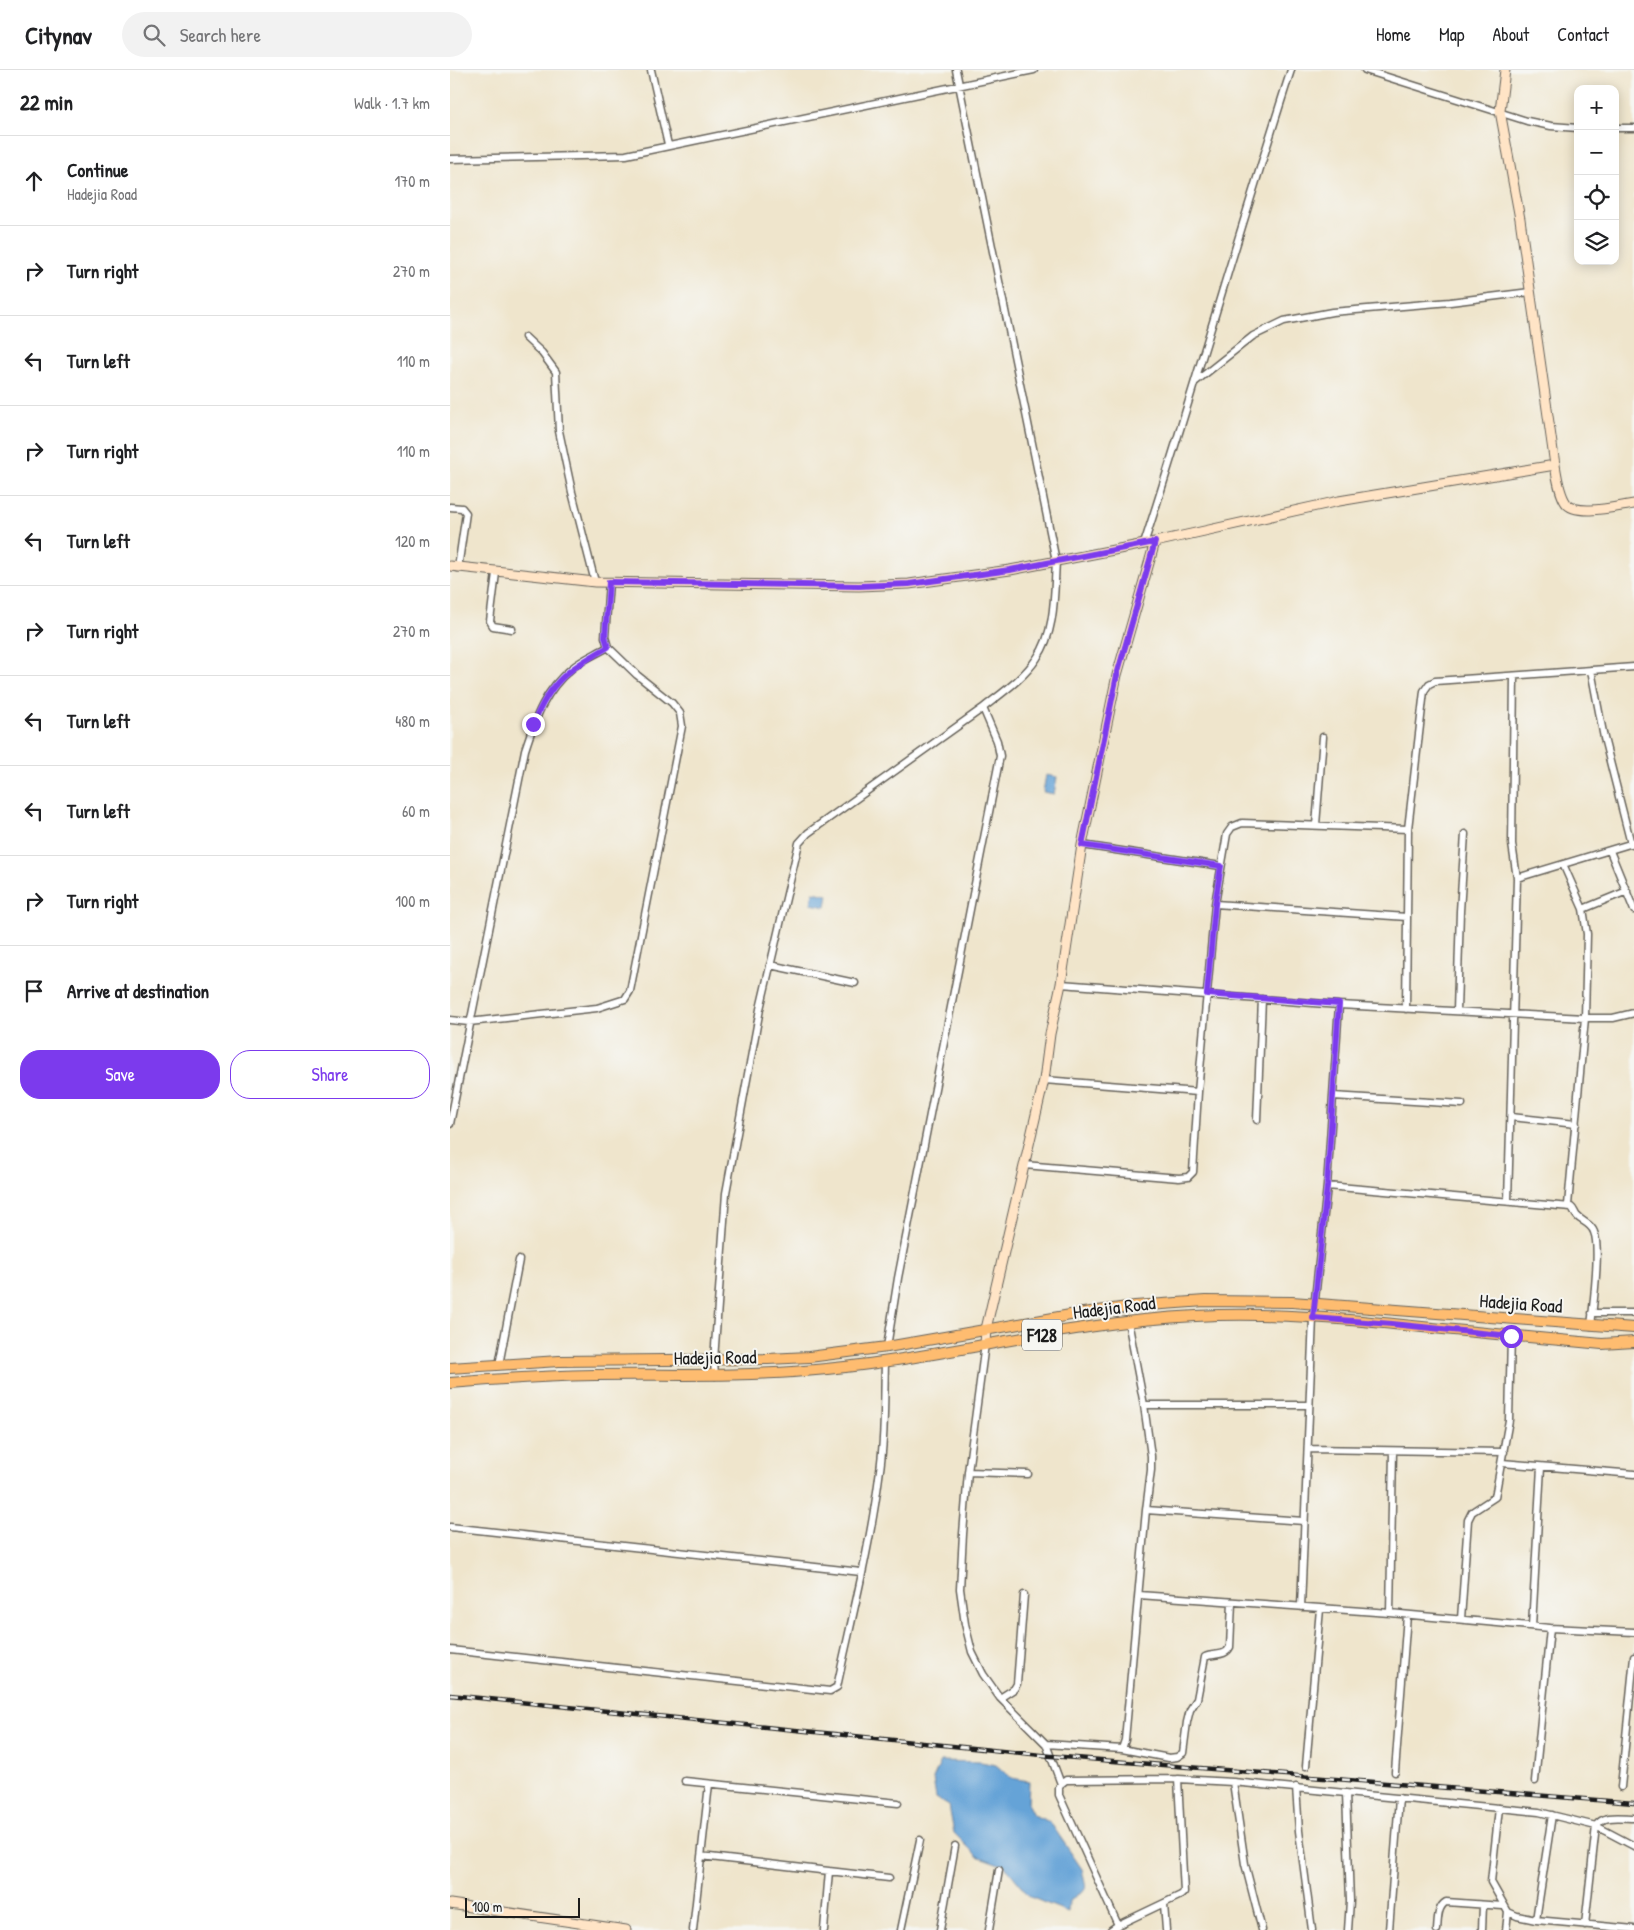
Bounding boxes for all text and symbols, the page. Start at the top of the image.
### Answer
search box [122,12,472,57]
text: Citynav [25,19,92,51]
icon: search [140,21,168,49]
text: Search here [180,22,261,48]
text: Home [1376,22,1411,47]
text: Map [1439,22,1464,47]
text: About [1492,22,1529,47]
text: Contact [1557,22,1609,47]
map controls [1574,85,1619,265]
button: + [1574,85,1619,130]
text: 22 min [20,88,73,117]
text: Walk · 1.7 km [354,92,430,114]
button: − [1574,130,1619,175]
text: Continue [67,157,128,183]
icon: ahead [20,167,48,195]
text: 170 m [395,170,430,192]
button: locate [1574,175,1619,220]
text: Hadejia Road [67,183,137,205]
button: layers [1574,220,1619,265]
icon: right [20,257,48,285]
text: Turn right [67,258,138,284]
text: 270 m [393,260,430,282]
icon: left [20,347,48,375]
text: Turn left [67,348,130,374]
text: 110 m [397,350,430,372]
icon: right [20,437,48,465]
text: Turn right [67,438,138,464]
text: 110 m [397,440,430,462]
icon: left [20,527,48,555]
text: Turn left [67,528,130,554]
text: 120 m [395,530,430,552]
icon: right [20,617,48,645]
text: Turn right [67,618,138,644]
text: 270 m [393,620,430,642]
icon: left [20,707,48,735]
text: Turn left [67,708,130,734]
text: 480 m [395,710,430,732]
route end [522,713,545,736]
icon: left [20,797,48,825]
text: Turn left [67,798,130,824]
text: 60 m [402,800,430,822]
icon: right [20,887,48,915]
text: Turn right [67,888,138,914]
text: 100 m [395,890,430,912]
icon: arrive [20,977,48,1005]
text: Arrive at destination [67,978,209,1004]
button: Save [20,1050,220,1099]
button: Share [230,1050,430,1099]
street label: Hadejia Road [1479,1287,1564,1319]
street label: Hadejia Road [1071,1289,1157,1325]
road number: F128 [1022,1320,1062,1350]
route start [1500,1325,1523,1348]
street label: Hadejia Road [673,1343,757,1371]
scale bar [465,1895,580,1918]
text: 100 m [472,1897,502,1916]

